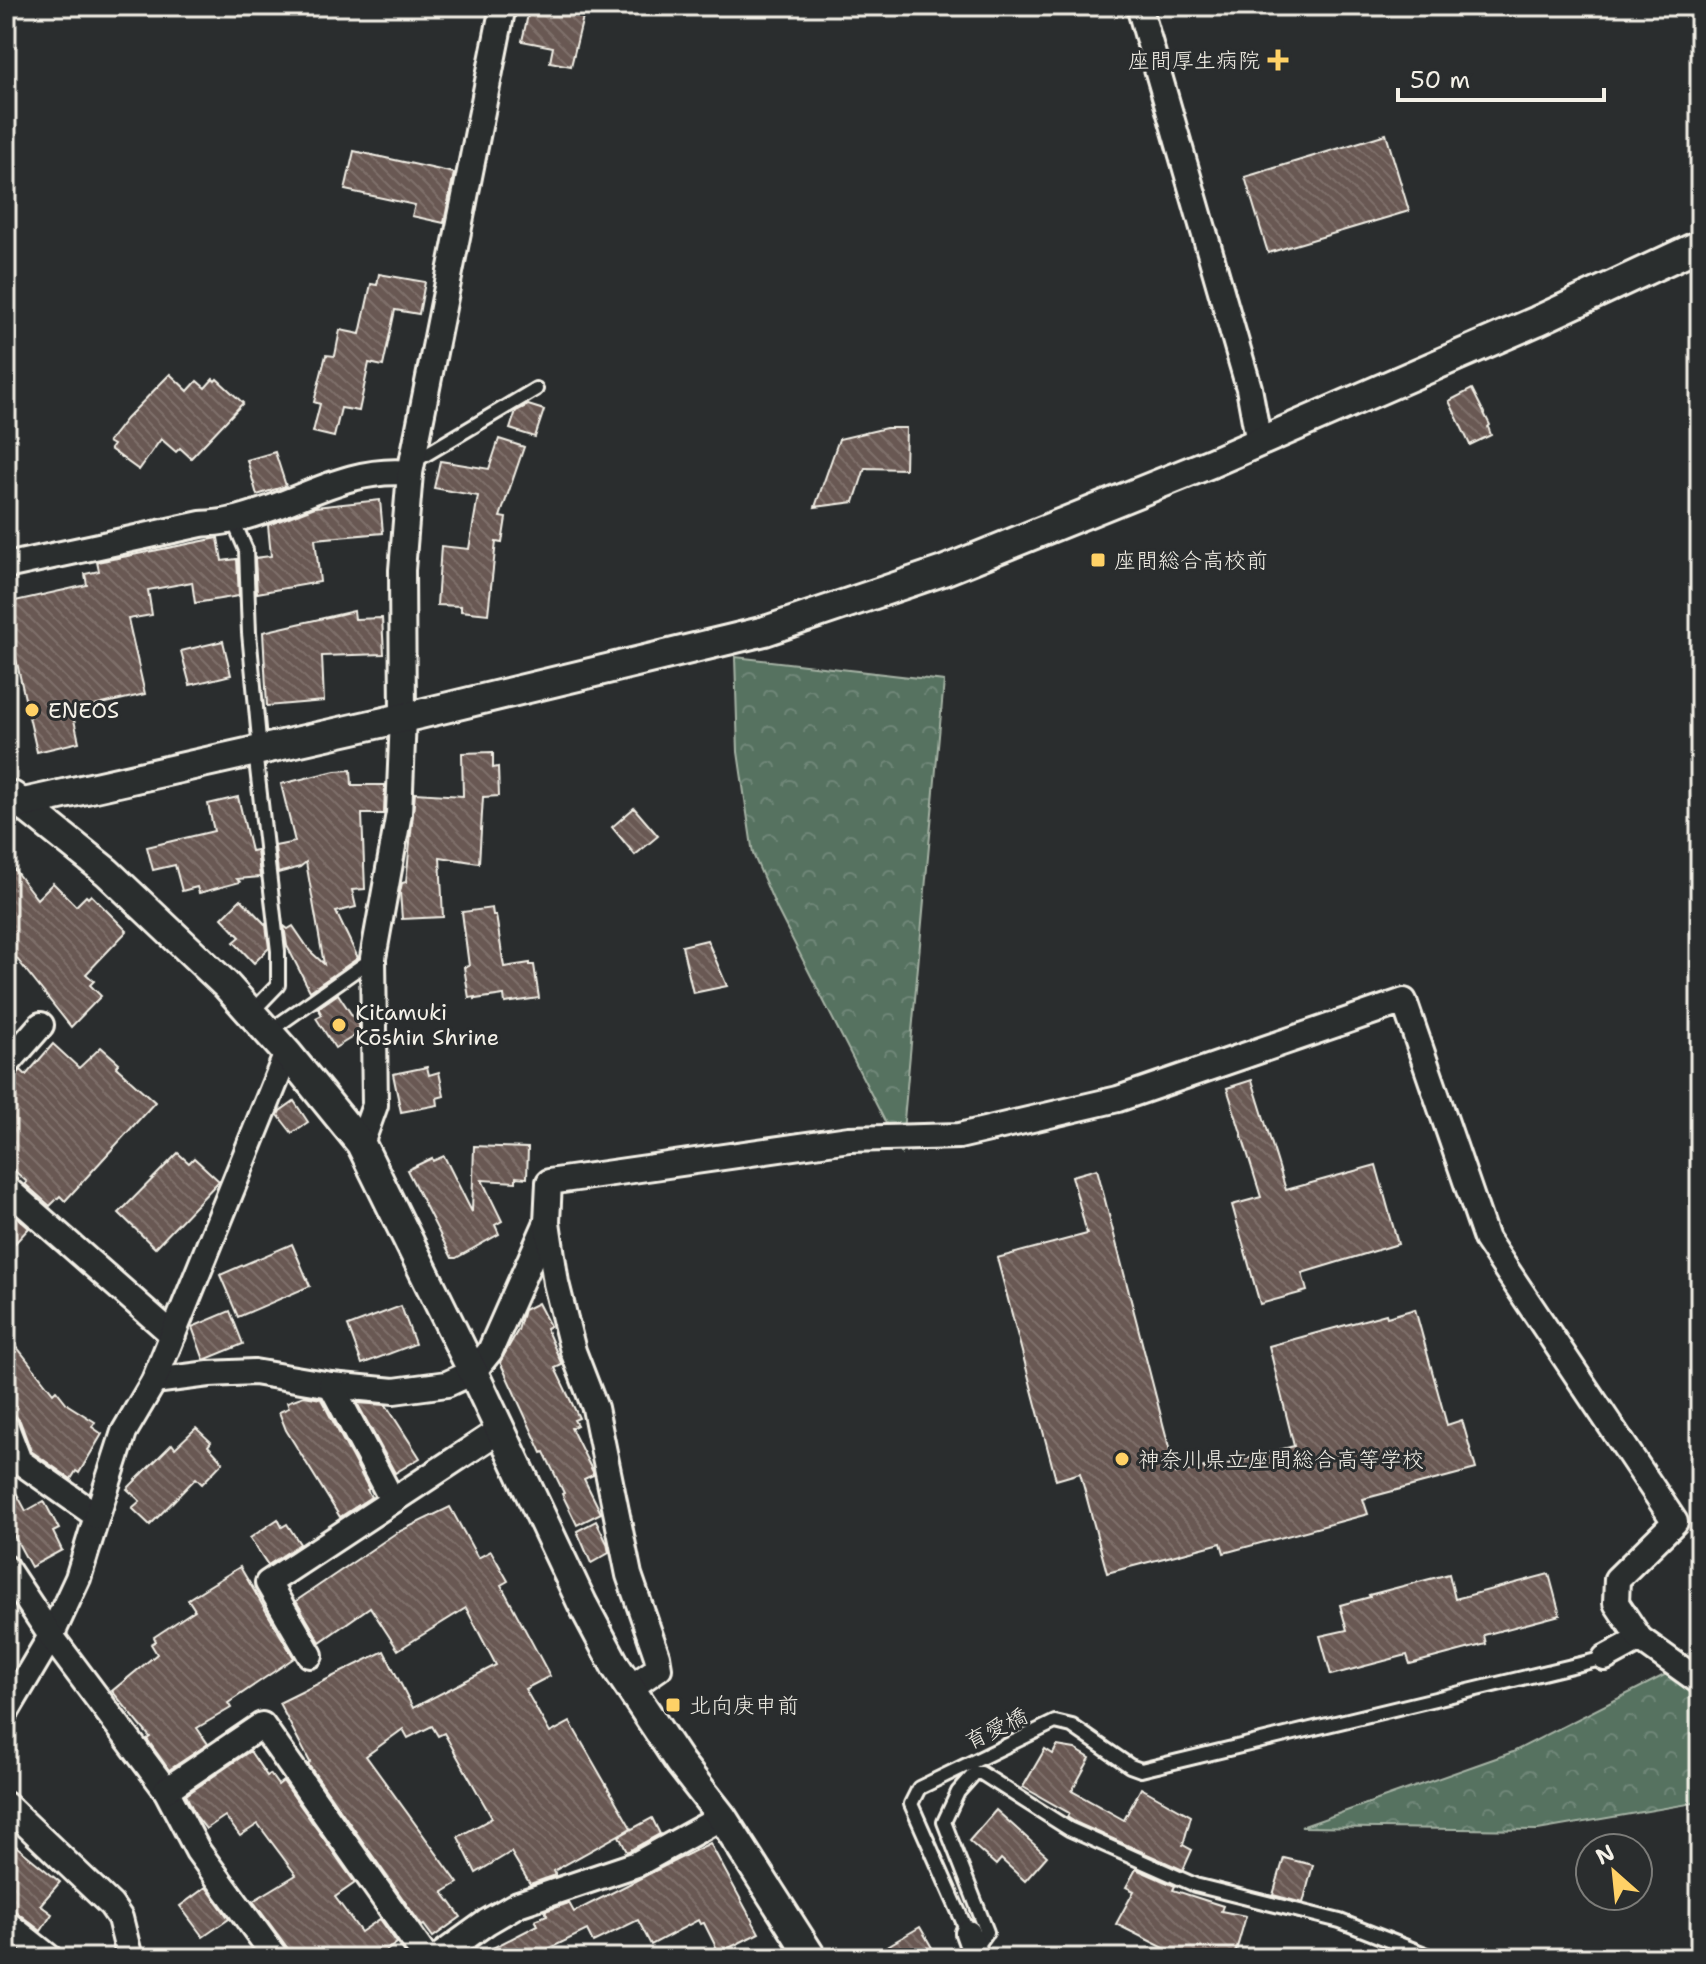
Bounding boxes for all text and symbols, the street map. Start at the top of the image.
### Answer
place label: 座間厚生病院 [1128,46,1260,75]
marker: 座間厚生病院 [1267,49,1289,71]
scale bar [1398,52,1604,102]
text: 50 m [1410,64,1470,96]
place label: 座間総合高校前 [1114,546,1268,575]
marker: 座間総合高校前 [1089,551,1107,569]
place label: ENEOS [48,696,119,725]
marker: ENEOS [23,701,41,719]
place label: Kitamuki Kōshin Shrine [355,998,499,1052]
marker: Kitamuki Kōshin Shrine [330,1016,348,1034]
place label: 神奈川県立座間総合高等学校 [1138,1445,1424,1474]
marker: 神奈川県立座間総合高等学校 [1113,1450,1131,1468]
place label: 北向庚申前 [689,1691,799,1720]
marker: 北向庚申前 [664,1696,682,1714]
street label: 育愛橋 [960,1701,1032,1756]
north arrow [1574,1832,1654,1912]
text: N [1591,1838,1619,1872]

